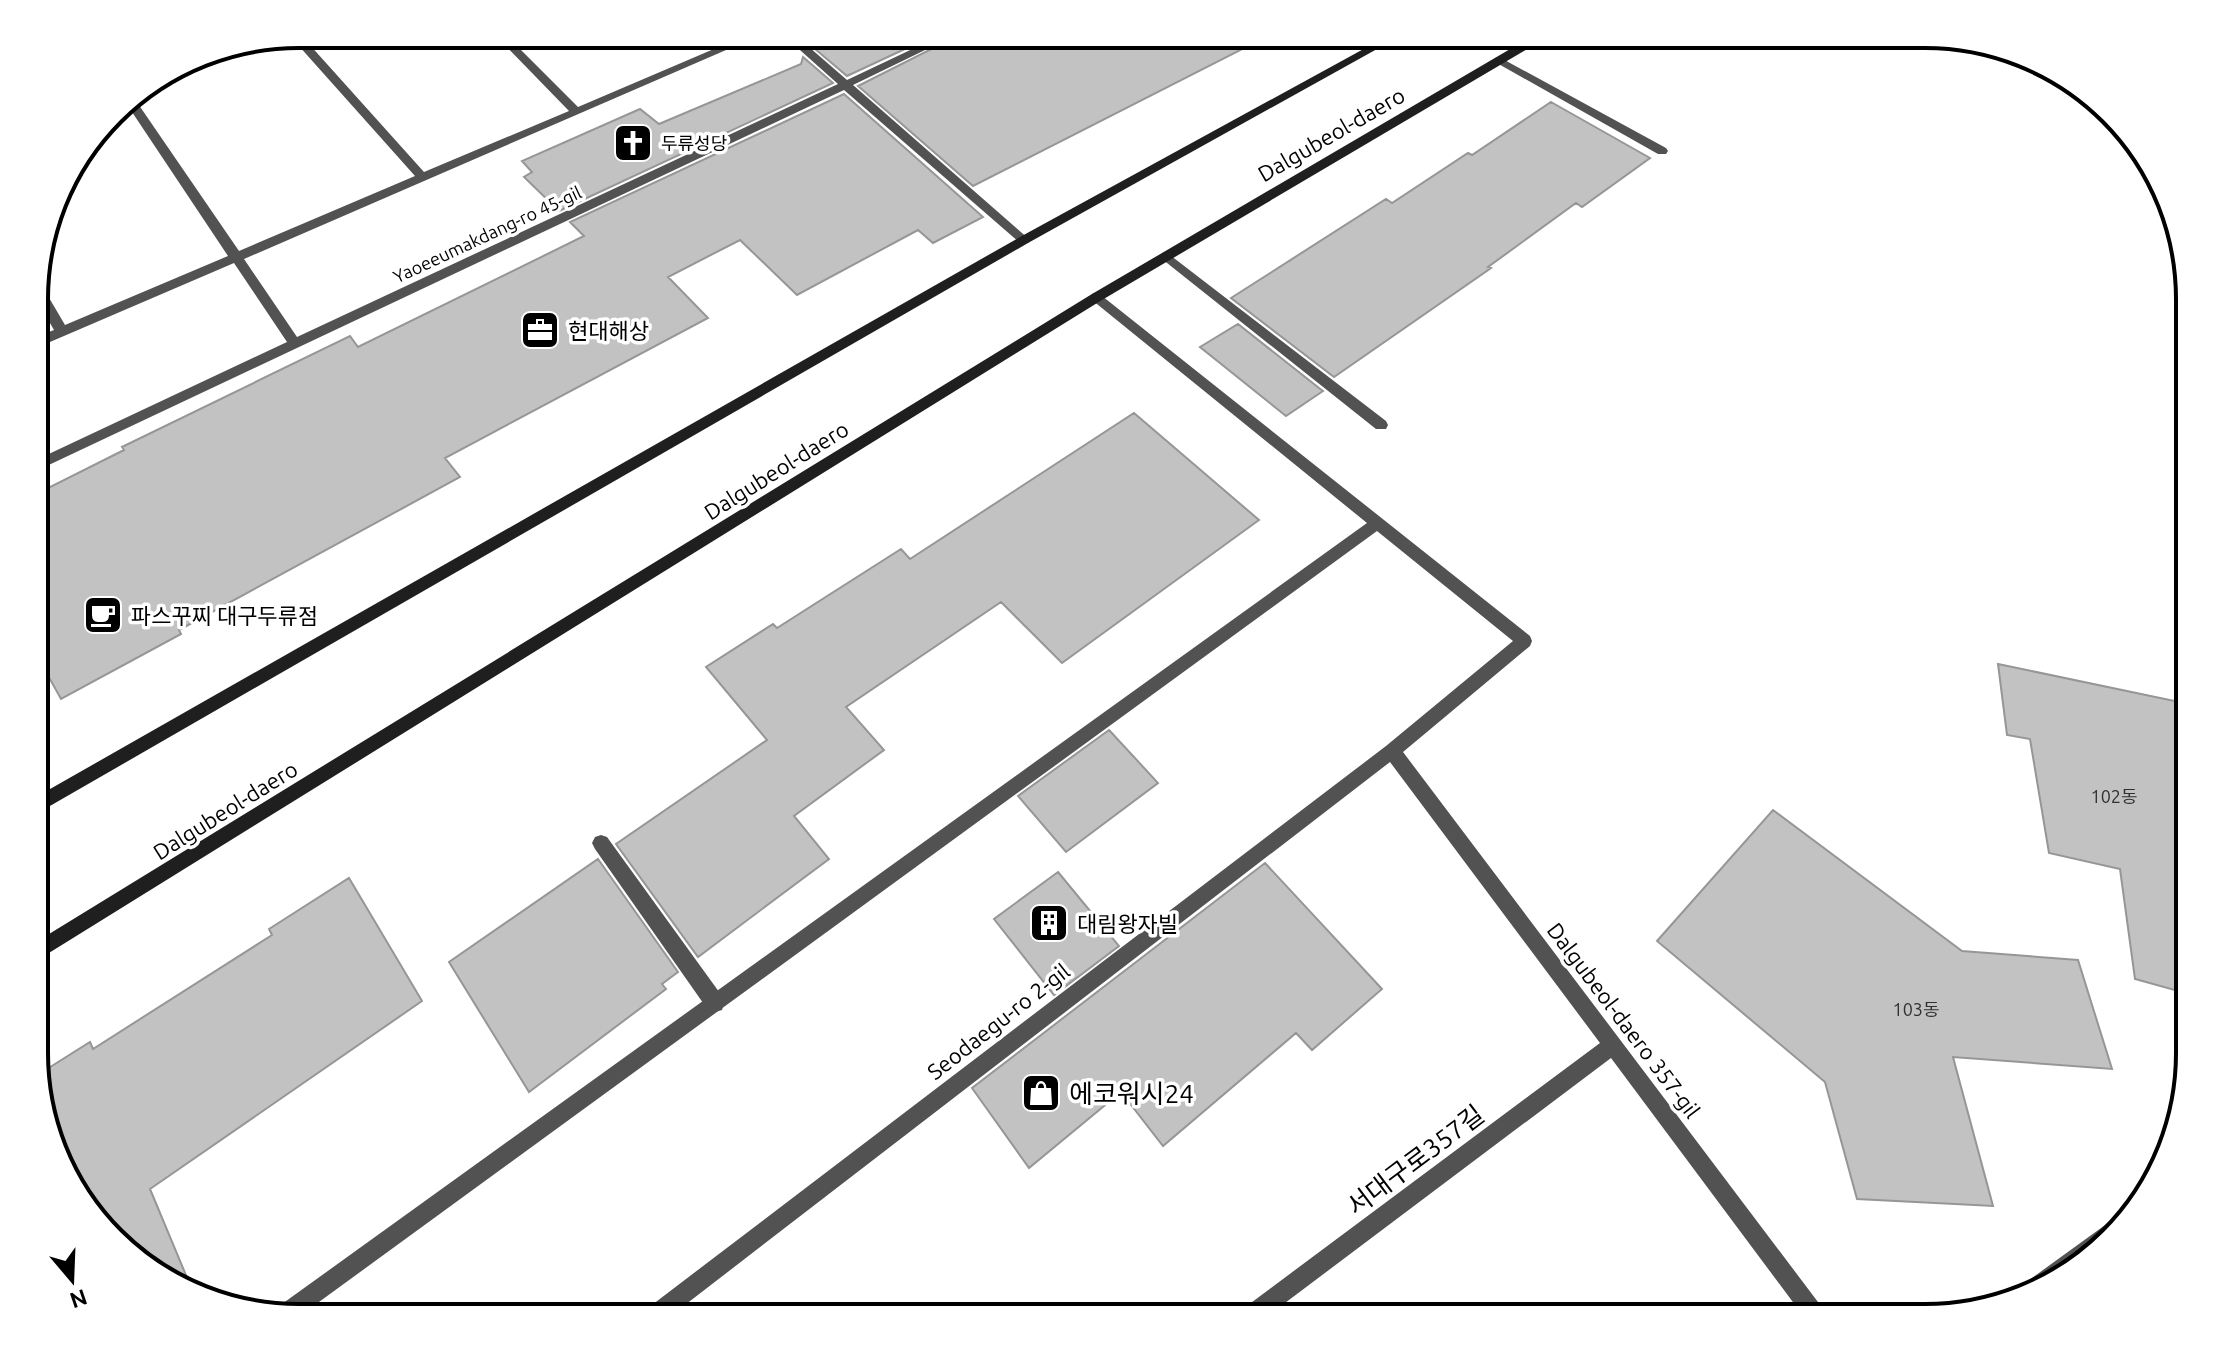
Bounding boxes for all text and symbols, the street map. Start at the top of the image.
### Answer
street label: Dalgubeol-daero [1253,82,1409,186]
church icon: 두류성당 [612,122,654,164]
place label: 두류성당 [661,133,727,153]
street label: Yaoeeumakdang-ro 45-gil [390,181,585,286]
office icon: 현대해상 [519,309,561,351]
place label: 현대해상 [568,318,649,343]
street label: Dalgubeol-daero [699,416,853,524]
cafe icon: 파스꾸찌 대구두류점 [82,594,124,636]
place label: 파스꾸찌 대구두류점 [131,603,318,628]
street label: Dalgubeol-daero [148,756,302,864]
house number: 102동 [2090,786,2138,806]
building icon: 대림왕자빌 [1028,902,1070,944]
place label: 대림왕자빌 [1077,911,1178,936]
street label: Dalgubeol-daero 357-gil [1542,918,1706,1123]
street label: Seodaegu-ro 2-gil [922,958,1074,1084]
house number: 103동 [1892,999,1940,1019]
shop icon: 에코워시24 [1020,1072,1062,1114]
place label: 에코워시24 [1069,1079,1194,1108]
street label: 서대구로357길 [1341,1099,1489,1221]
north arrow [32,1240,112,1320]
text: N [67,1285,91,1314]

